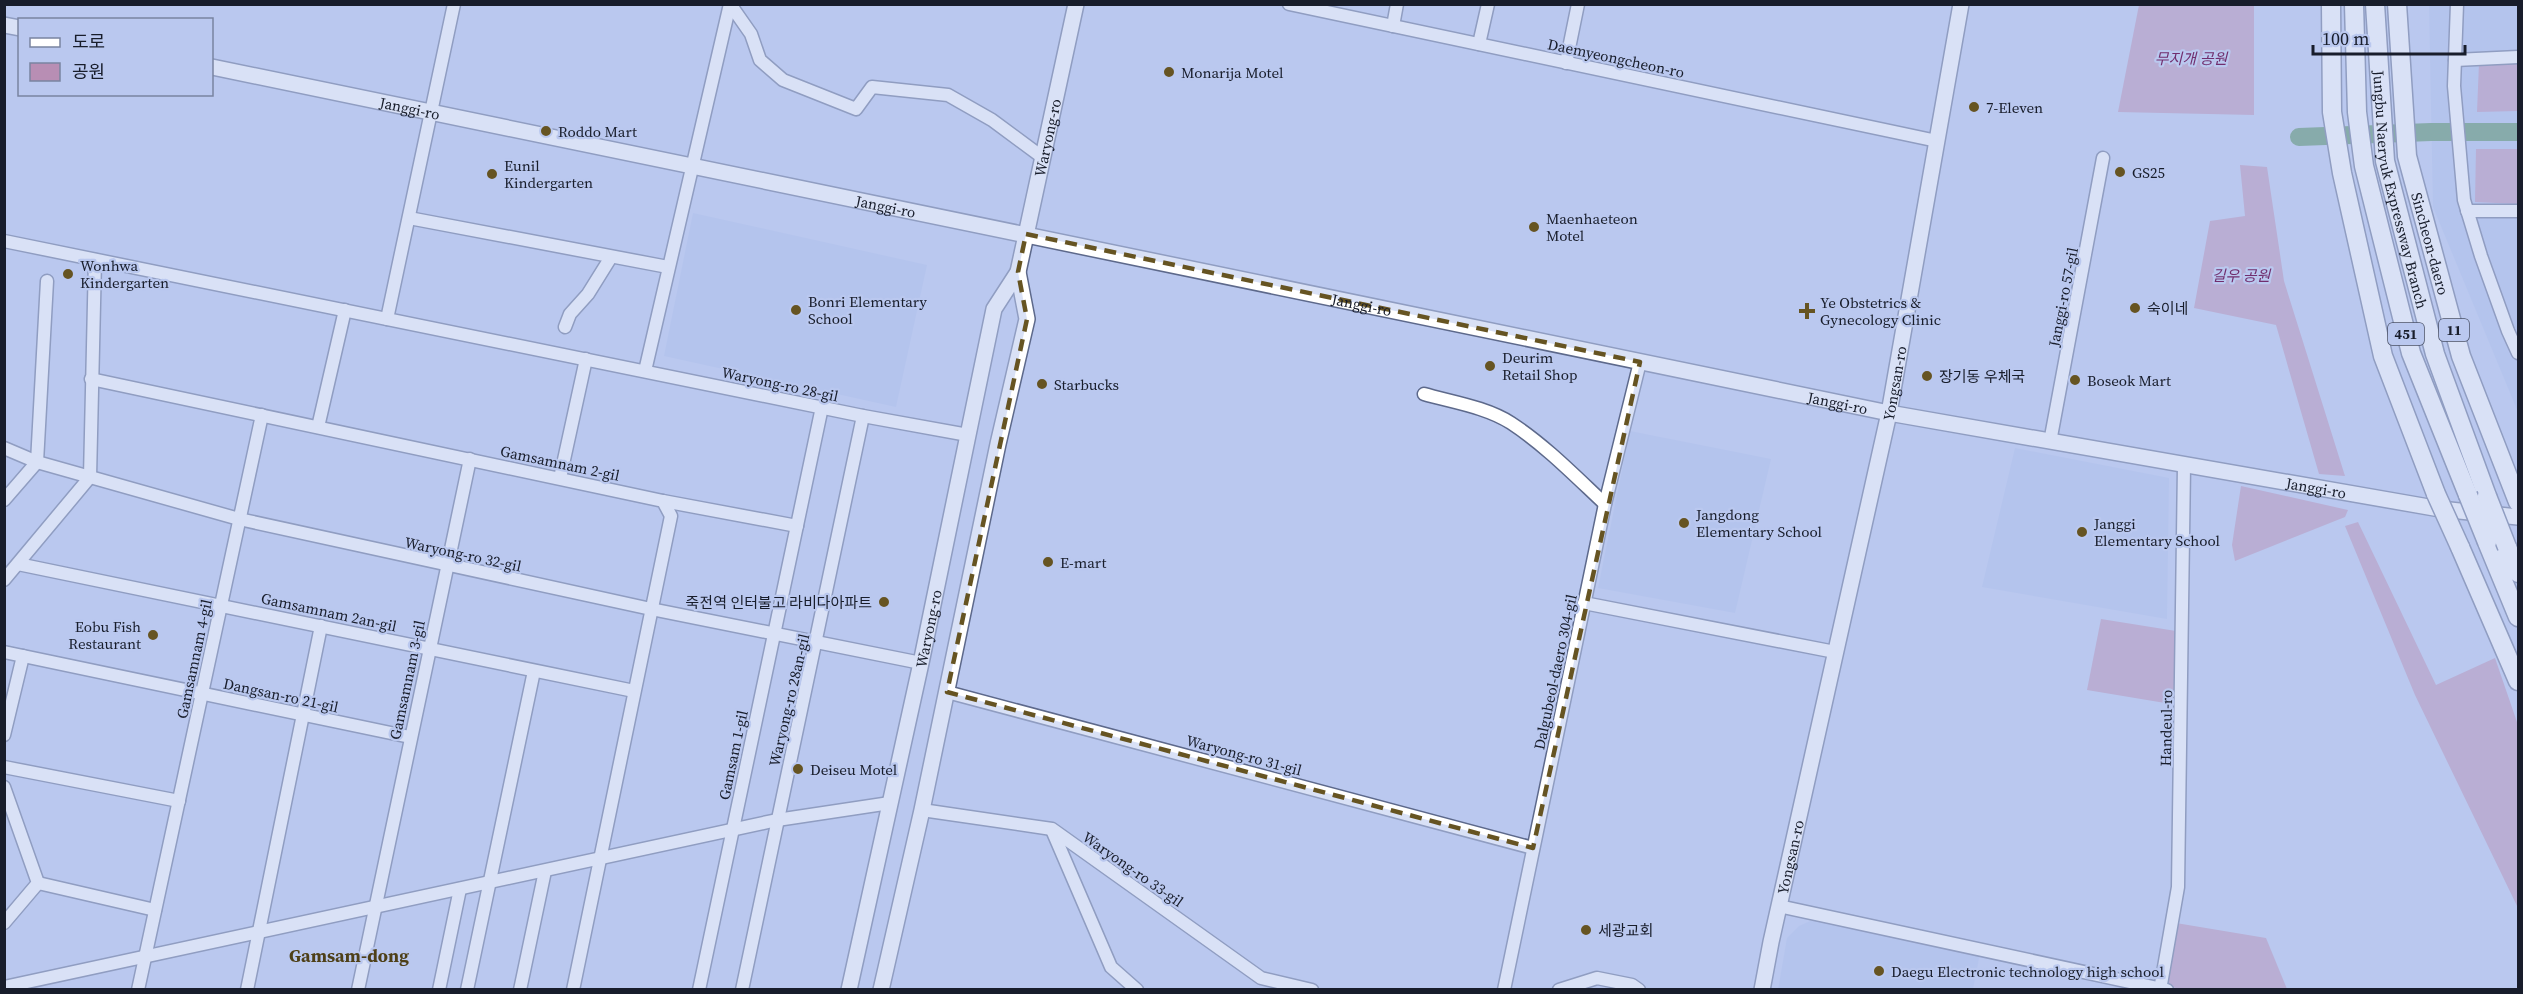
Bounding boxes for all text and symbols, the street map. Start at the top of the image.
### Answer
legend [18,18,213,96]
scale bar [2313,18,2464,56]
text: 100 m [2322,26,2369,51]
text: 도로 [72,29,105,54]
street label: Daemyeongcheon-ro [1546,33,1686,83]
park label: 무지개 공원 [2155,48,2228,69]
text: 공원 [72,59,105,84]
place label: Monarija Motel [1181,62,1284,83]
marker: Monarija Motel [1162,65,1176,79]
street label: Jungbu Naeryuk Expressway Branch [2369,69,2433,311]
street label: Janggi-ro [377,91,442,124]
street label: Waryong-ro [1028,97,1066,178]
place label: 7-Eleven [1986,97,2043,118]
marker: 7-Eleven [1967,100,1981,114]
place label: Roddo Mart [558,121,637,142]
marker: Roddo Mart [539,124,553,138]
place label: Eunil Kindergarten [504,155,593,193]
place label: GS25 [2132,162,2165,183]
marker: GS25 [2113,165,2127,179]
marker: Eunil Kindergarten [485,167,499,181]
street label: Janggi-ro [853,189,918,222]
street label: Sincheon-daero [2407,190,2455,297]
place label: Maenhaeteon Motel [1546,208,1638,246]
marker: Maenhaeteon Motel [1527,220,1541,234]
street label: Janggi-ro 57-gil [2043,245,2083,349]
place label: Wonhwa Kindergarten [80,255,169,293]
park label: 길우 공원 [2212,265,2272,286]
marker: Wonhwa Kindergarten [61,267,75,281]
street label: Janggi-ro [1329,288,1394,321]
place label: Bonri Elementary School [808,291,927,329]
place label: Ye Obstetrics & Gynecology Clinic [1820,292,1941,330]
place label: 숙이네 [2147,298,2188,319]
marker: 숙이네 [2128,301,2142,315]
marker: Ye Obstetrics & Gynecology Clinic [1798,302,1816,320]
marker: Bonri Elementary School [789,303,803,317]
road number: 11 [2439,319,2469,341]
road number: 451 [2388,323,2424,345]
street label: Yongsan-ro [1877,344,1911,423]
place label: Deurim Retail Shop [1502,347,1578,385]
marker: Deurim Retail Shop [1483,359,1497,373]
street label: Waryong-ro 28-gil [720,361,841,407]
place label: 장기동 우체국 [1939,366,2025,387]
marker: 장기동 우체국 [1920,369,1934,383]
place label: Boseok Mart [2087,370,2171,391]
marker: Boseok Mart [2068,373,2082,387]
place label: Starbucks [1054,374,1119,395]
marker: Starbucks [1035,377,1049,391]
street label: Janggi-ro [1805,386,1870,419]
street label: Gamsamnam 2-gil [498,440,622,486]
street label: Janggi-ro [2283,472,2348,503]
place label: Jangdong Elementary School [1695,504,1823,542]
place label: Janggi Elementary School [2093,513,2221,551]
marker: Jangdong Elementary School [1677,516,1691,530]
marker: Janggi Elementary School [2075,525,2089,539]
street label: Waryong-ro 32-gil [403,531,524,577]
place label: E-mart [1060,552,1106,573]
marker: E-mart [1041,555,1055,569]
street label: Gamsamnam 2an-gil [259,587,399,637]
street label: Waryong-ro [910,588,946,669]
place label: 죽전역 인터불고 라비다아파트 [686,592,872,613]
street label: Dalgubeol-daero 304-gil [1528,592,1582,752]
marker: 죽전역 인터불고 라비다아파트 [877,595,891,609]
street label: Gamsamnam 4-gil [171,597,217,721]
place label: Eobu Fish Restaurant [68,616,141,654]
street label: Gamsamnam 3-gil [384,618,430,742]
marker: Eobu Fish Restaurant [146,628,160,642]
street label: Waryong-ro 28an-gil [764,631,815,768]
street label: Dangsan-ro 21-gil [221,673,341,718]
street label: Handeul-ro [2155,689,2177,767]
street label: Gamsam 1-gil [713,708,753,802]
street label: Waryong-ro 31-gil [1184,729,1305,781]
place label: Deiseu Motel [810,759,898,780]
marker: Deiseu Motel [791,762,805,776]
street label: Yongsan-ro [1771,818,1808,896]
street label: Waryong-ro 33-gil [1078,826,1188,912]
place label: 세광교회 [1598,920,1653,941]
marker: 세광교회 [1579,923,1593,937]
district label: Gamsam-dong [289,943,409,968]
place label: Daegu Electronic technology high school [1891,961,2164,982]
marker: Daegu Electronic technology high school [1872,964,1886,978]

